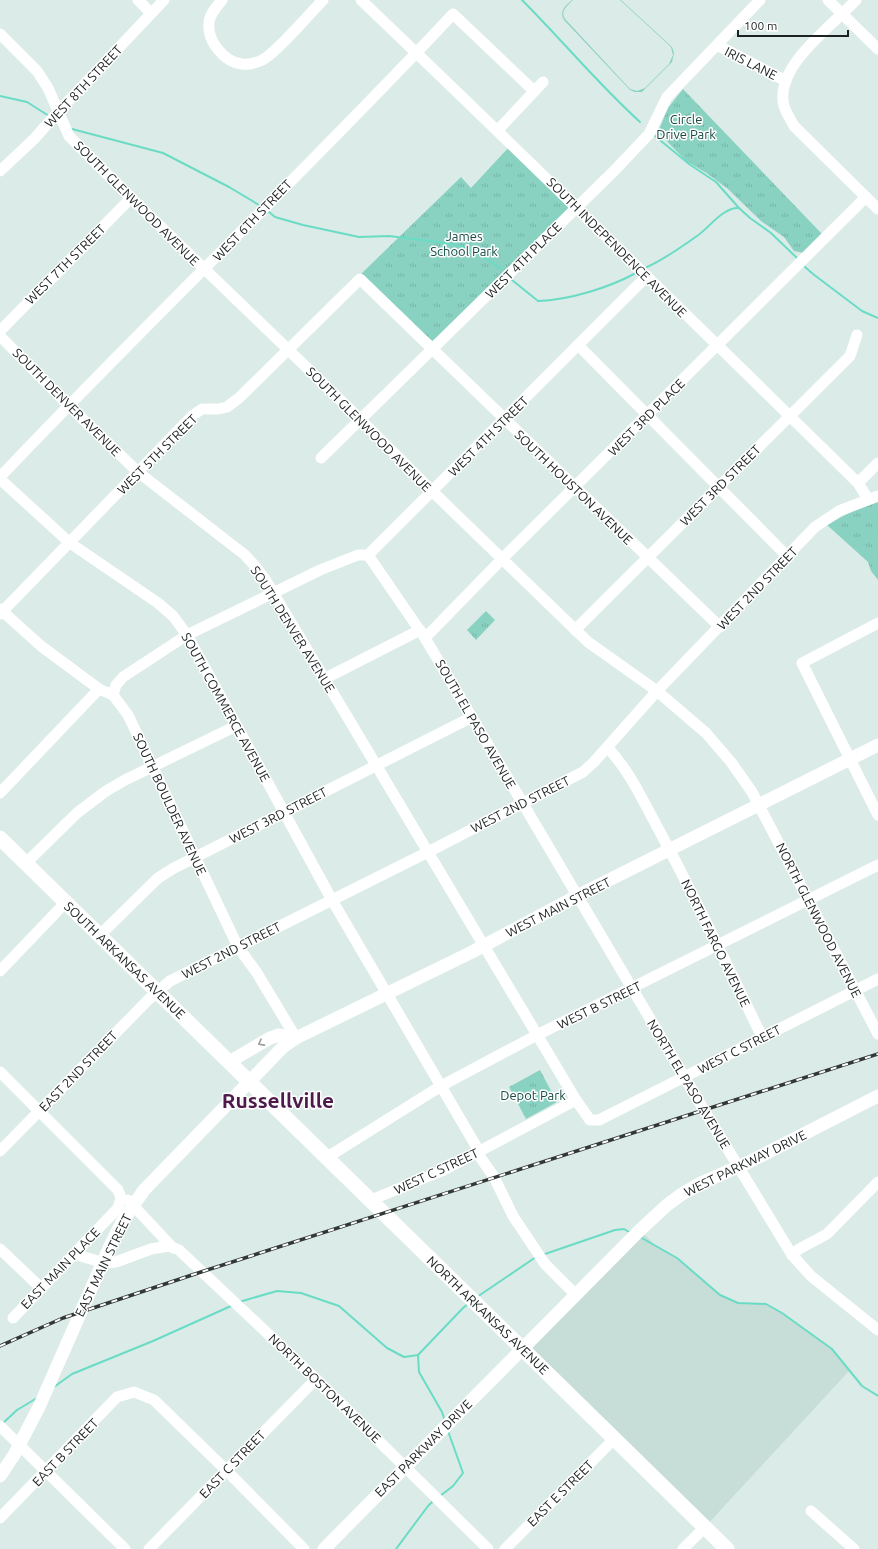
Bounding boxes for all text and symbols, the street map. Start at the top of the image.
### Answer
scale bar [738,12,848,38]
text: 100 m [744,19,777,32]
street label: WEST 8TH STREET [41,42,125,130]
street label: IRIS LANE [723,44,779,82]
park label: Circle Drive Park [656,112,716,141]
street label: SOUTH GLENWOOD AVENUE [72,138,202,268]
street label: SOUTH INDEPENDENCE AVENUE [544,174,690,320]
street label: WEST 6TH STREET [210,177,294,263]
street label: WEST 4TH PLACE [482,219,564,301]
street label: WEST 7TH STREET [22,221,108,307]
park label: James School Park [430,229,498,258]
street label: SOUTH DENVER AVENUE [10,345,124,459]
street label: SOUTH GLENWOOD AVENUE [304,364,434,494]
street label: WEST 3RD PLACE [605,376,687,458]
street label: WEST 4TH STREET [445,393,531,479]
street label: WEST 5TH STREET [114,411,200,497]
street label: SOUTH HOUSTON AVENUE [512,427,636,547]
street label: WEST 3RD STREET [677,442,763,528]
street label: WEST 2ND STREET [714,544,800,632]
street label: SOUTH DENVER AVENUE [248,563,338,695]
street label: SOUTH COMMERCE AVENUE [179,630,273,784]
street label: SOUTH EL PASO AVENUE [433,657,519,791]
street label: SOUTH BOULDER AVENUE [131,731,209,877]
street label: WEST 2ND STREET [468,773,572,835]
street label: WEST 3RD STREET [227,784,329,846]
street label: NORTH GLENWOOD AVENUE [774,840,864,1000]
street label: WEST MAIN STREET [503,875,613,939]
street label: NORTH FARGO AVENUE [679,877,753,1009]
street label: SOUTH ARKANSAS AVENUE [62,899,188,1021]
street label: WEST 2ND STREET [179,919,283,981]
street label: WEST B STREET [555,979,643,1031]
street label: NORTH EL PASO AVENUE [645,1017,733,1151]
street label: WEST C STREET [695,1022,783,1076]
street label: EAST 2ND STREET [36,1028,120,1114]
one-way arrow [258,1038,265,1045]
district label: Russellville [222,1088,334,1112]
park label: Depot Park [500,1088,566,1102]
street label: WEST PARKWAY DRIVE [682,1127,808,1199]
street label: WEST C STREET [392,1145,480,1197]
street label: EAST MAIN STREET [72,1211,134,1319]
street label: EAST MAIN PLACE [18,1225,102,1311]
street label: NORTH ARKANSAS AVENUE [424,1253,552,1377]
street label: NORTH BOSTON AVENUE [266,1331,384,1445]
street label: EAST PARKWAY DRIVE [372,1397,474,1499]
street label: EAST B STREET [29,1415,101,1489]
street label: EAST C STREET [196,1427,268,1501]
street label: EAST E STREET [524,1457,596,1529]

